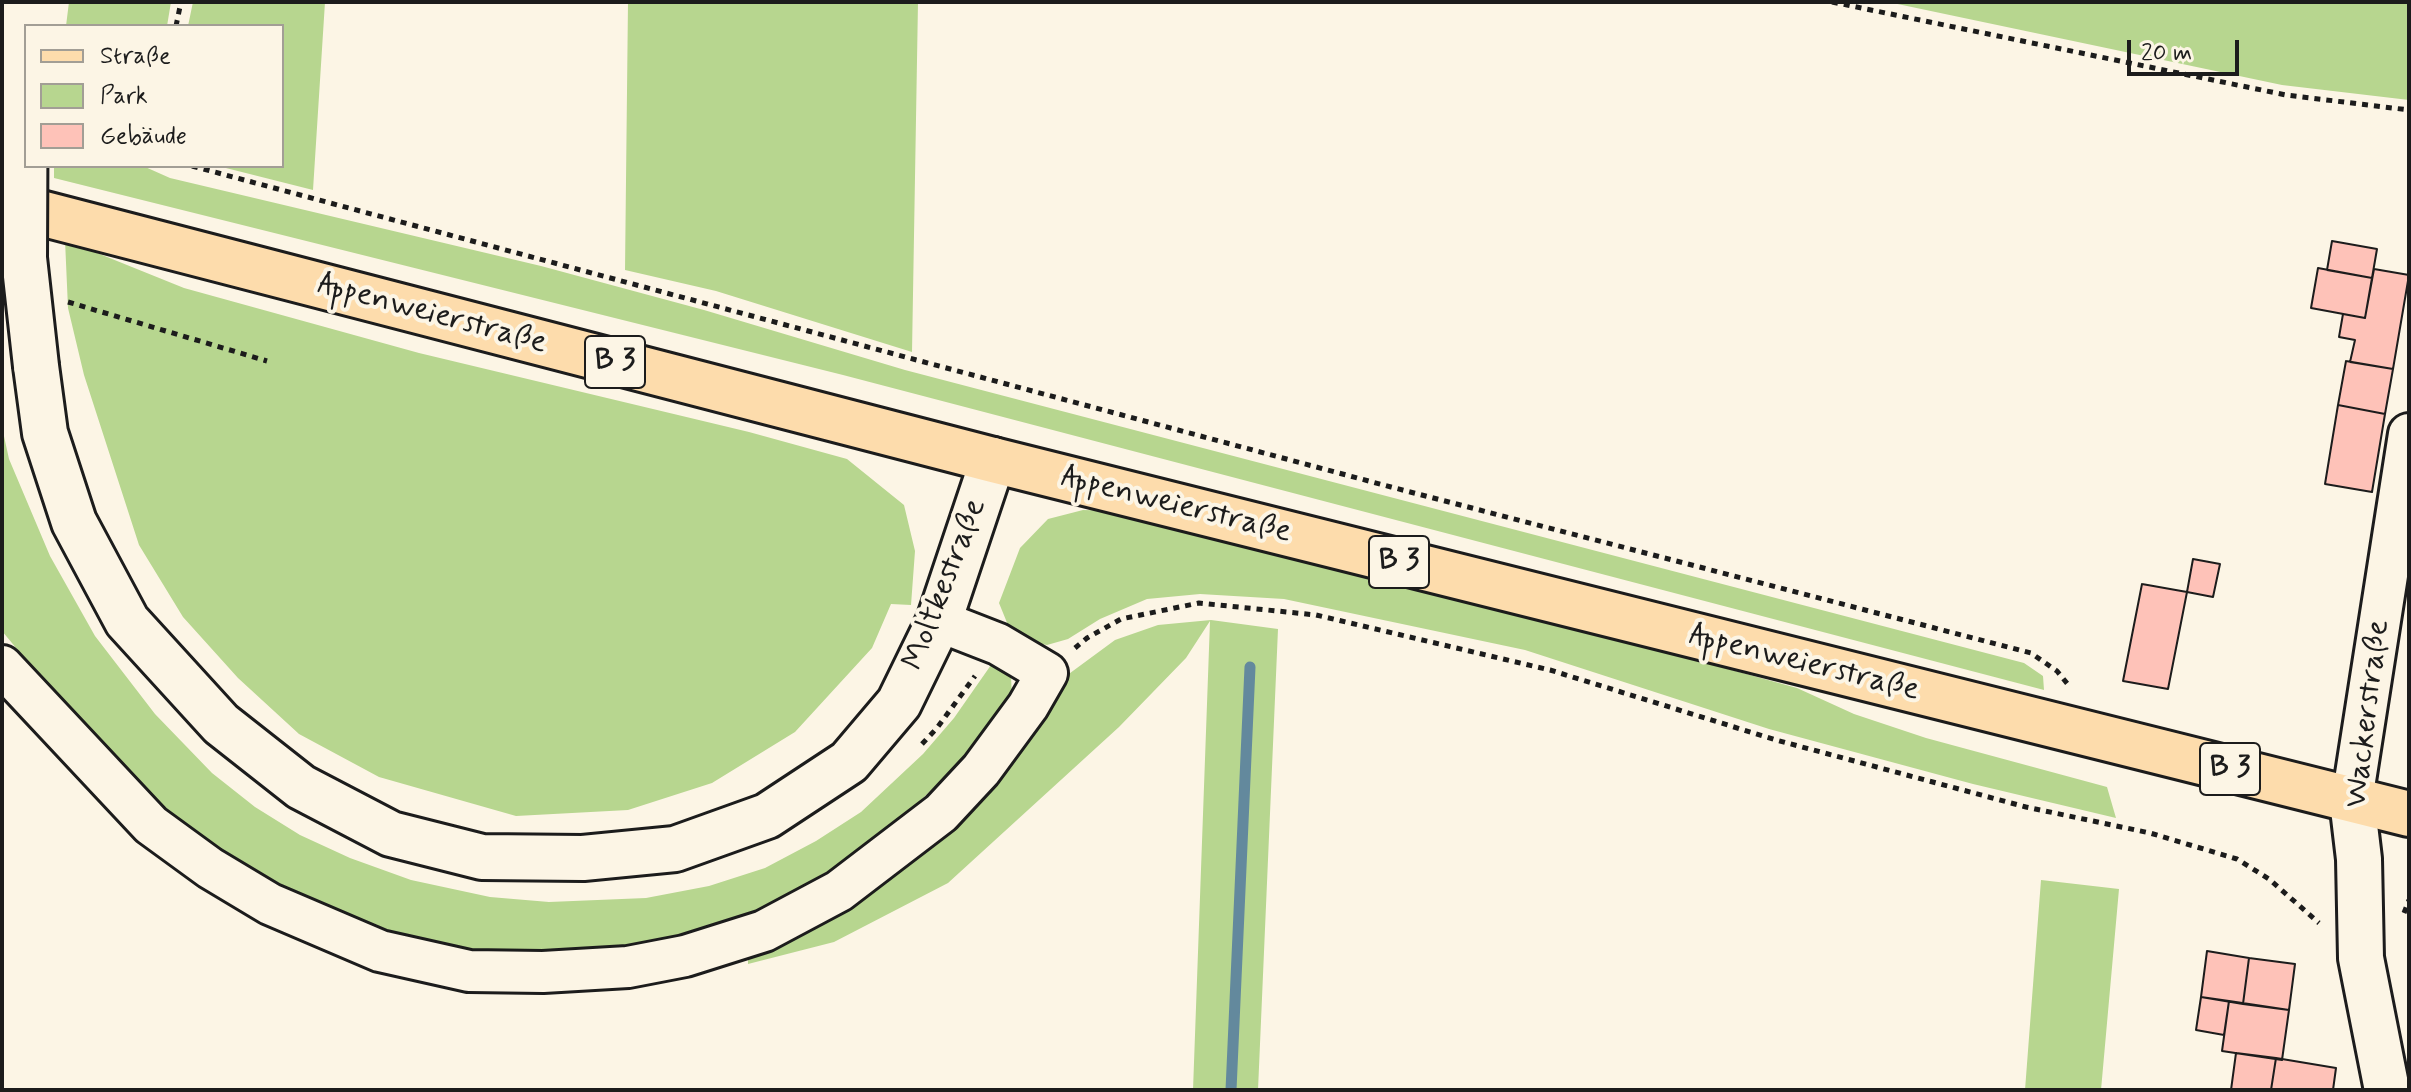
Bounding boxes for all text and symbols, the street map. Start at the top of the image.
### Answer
legend [24,24,284,168]
scale bar [2131,24,2243,74]
text: 20 m [2141,38,2192,69]
text: Straße [100,41,171,72]
text: Park [100,81,148,112]
text: Gebäude [100,121,187,152]
street label: Appenweierstraße [313,266,551,364]
road number: B 3 [585,336,645,388]
street label: Appenweierstraße [1057,459,1295,553]
street label: Moltkestraße [896,494,996,676]
road number: B 3 [1369,536,1429,588]
street label: Appenweierstraße [1685,617,1923,711]
street label: Wackerstraße [2338,618,2400,810]
road number: B 3 [2200,743,2260,795]

